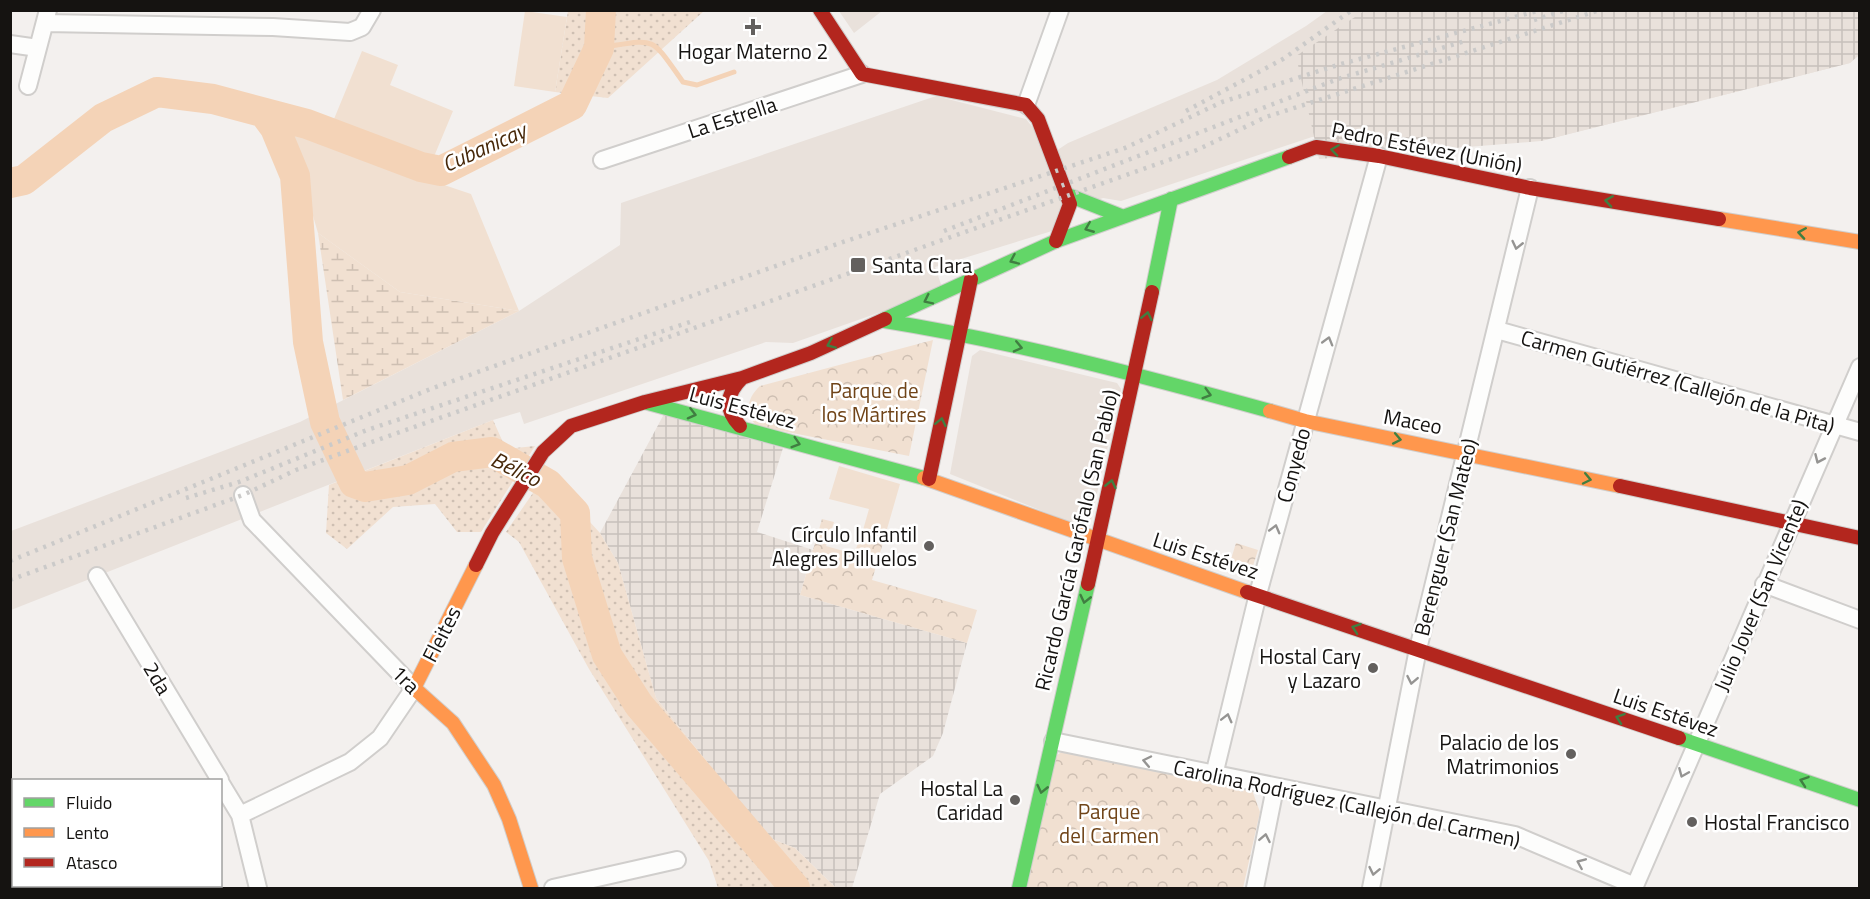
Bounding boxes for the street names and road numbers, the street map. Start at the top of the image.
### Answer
street label: La Estrella [683,87,781,146]
street label: Pedro Estévez (Unión) [1329,113,1525,181]
street label: Carmen Gutiérrez (Callejón de la Pita) [1517,321,1839,441]
street label: Luis Estévez [686,377,800,437]
street label: Ricardo García Garófalo (San Pablo) [1026,386,1126,694]
street label: Maceo [1381,400,1445,442]
street label: Conyedo [1268,424,1318,506]
street label: Berenguer (San Mateo) [1405,435,1485,639]
street label: Julio Jover (San Vicente) [1705,494,1815,696]
street label: Luis Estévez [1149,523,1263,587]
street label: Fleites [413,601,469,667]
street label: 2da [136,655,181,701]
street label: 1ra [384,657,428,701]
street label: Luis Estévez [1609,679,1723,745]
street label: Carolina Rodríguez (Callejón del Carmen) [1171,751,1523,855]

